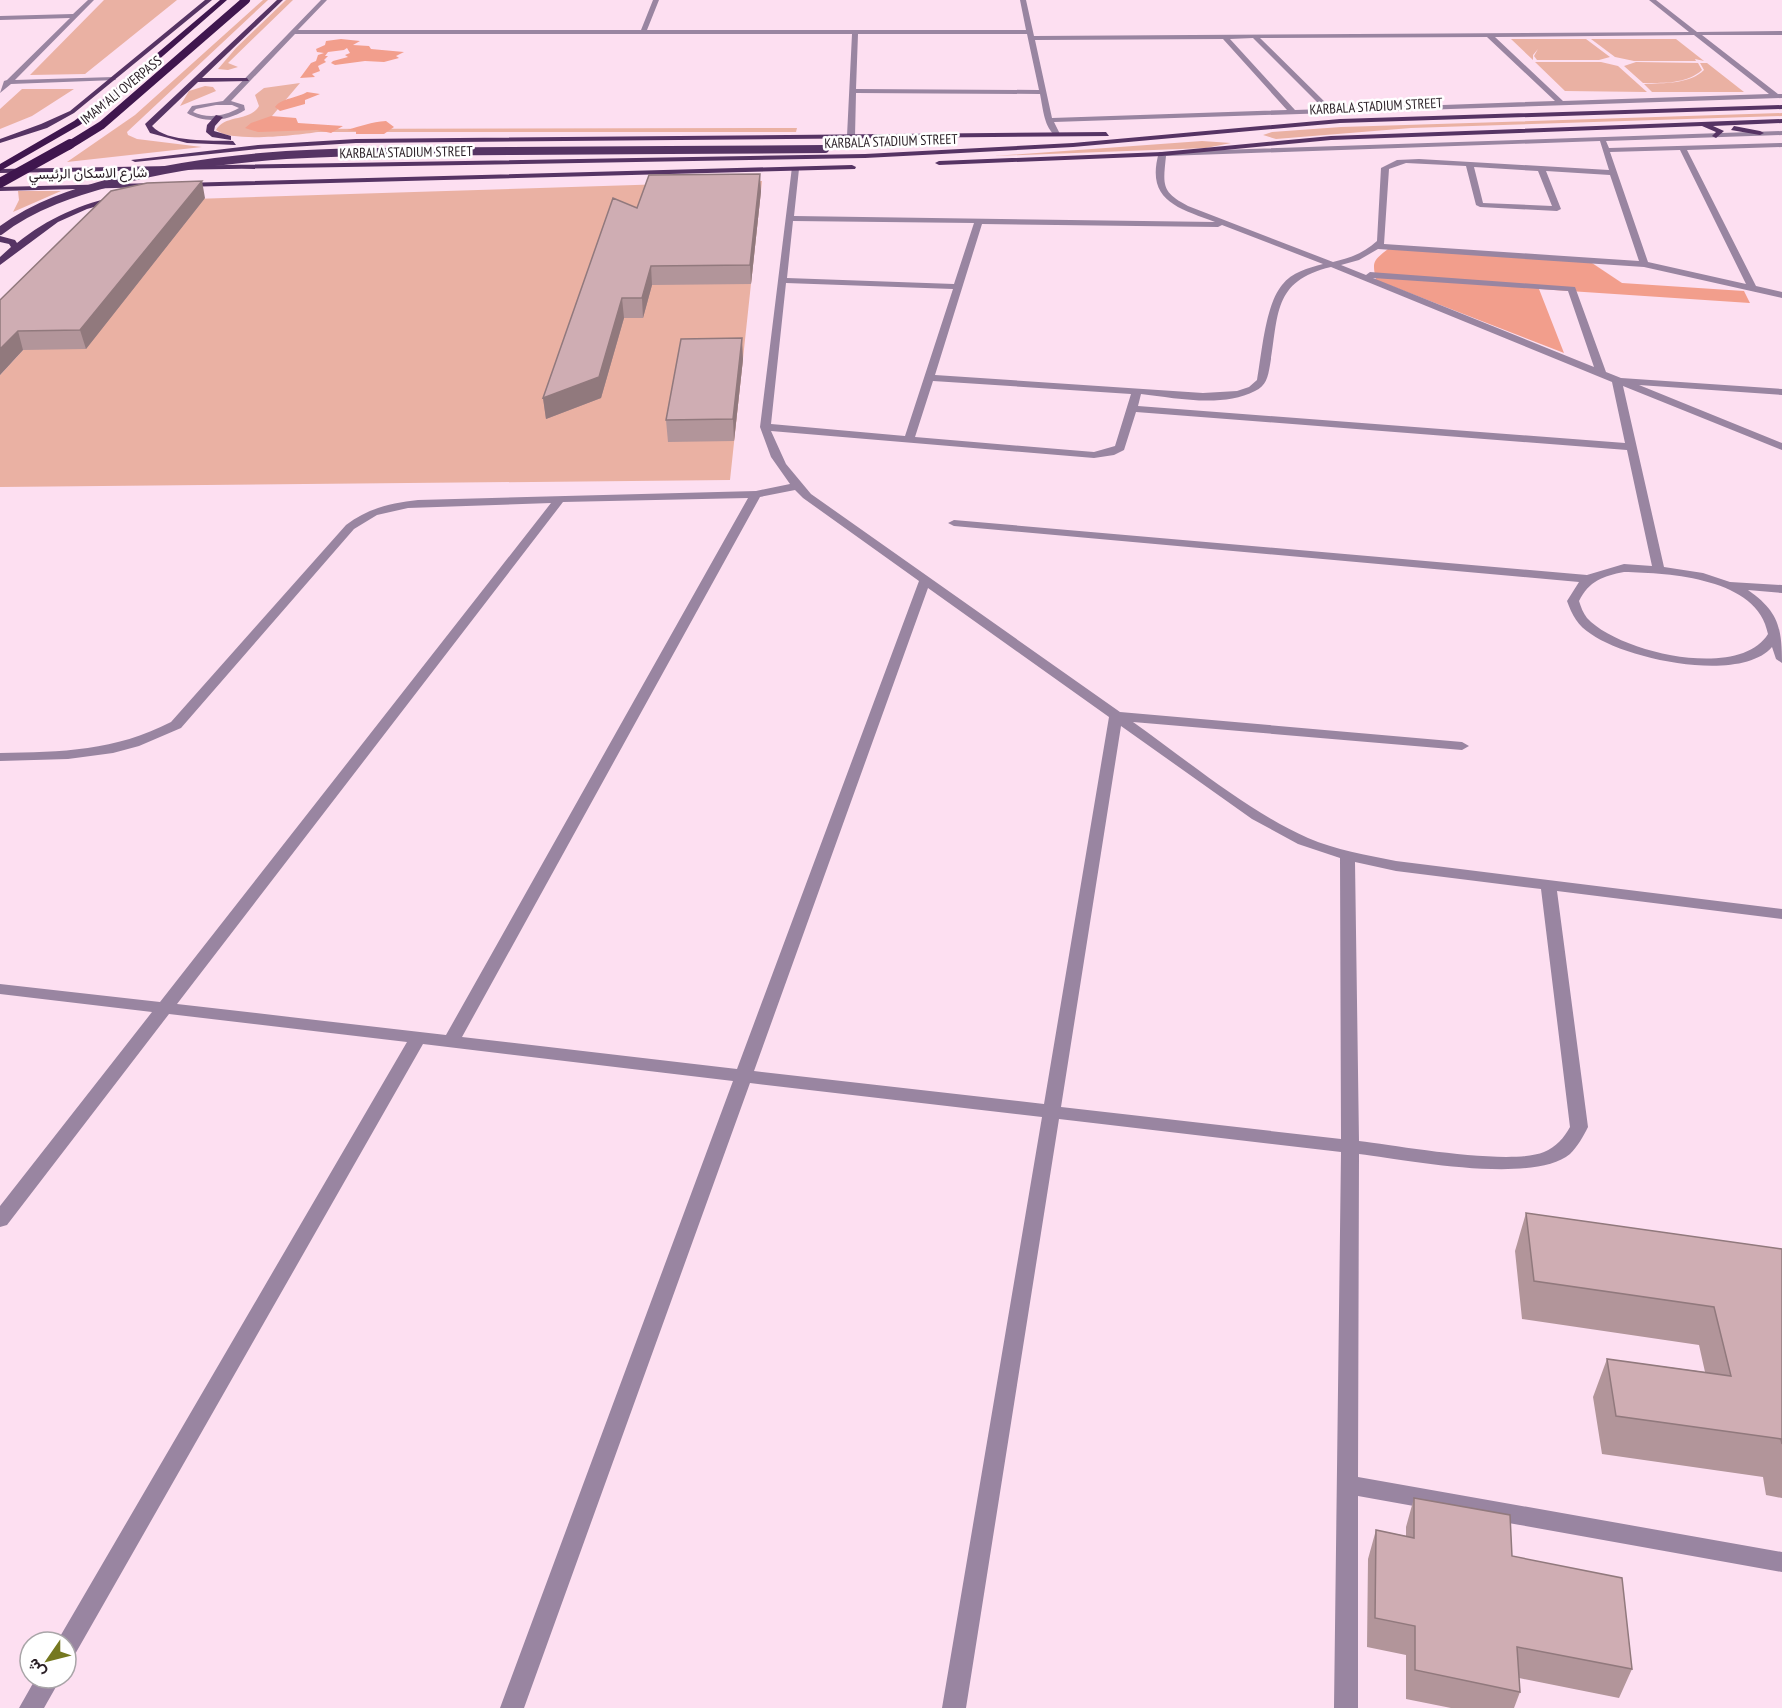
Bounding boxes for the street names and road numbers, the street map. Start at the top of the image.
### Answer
street label: IMAM ALI OVERPASS [77,52,165,128]
street label: KARBALA STADIUM STREET [1309,93,1444,118]
street label: KARBALA STADIUM STREET [824,130,959,152]
street label: KARBALA STADIUM STREET [339,142,474,162]
street label: شارع الاسكان الرئيسي [29,163,148,186]

